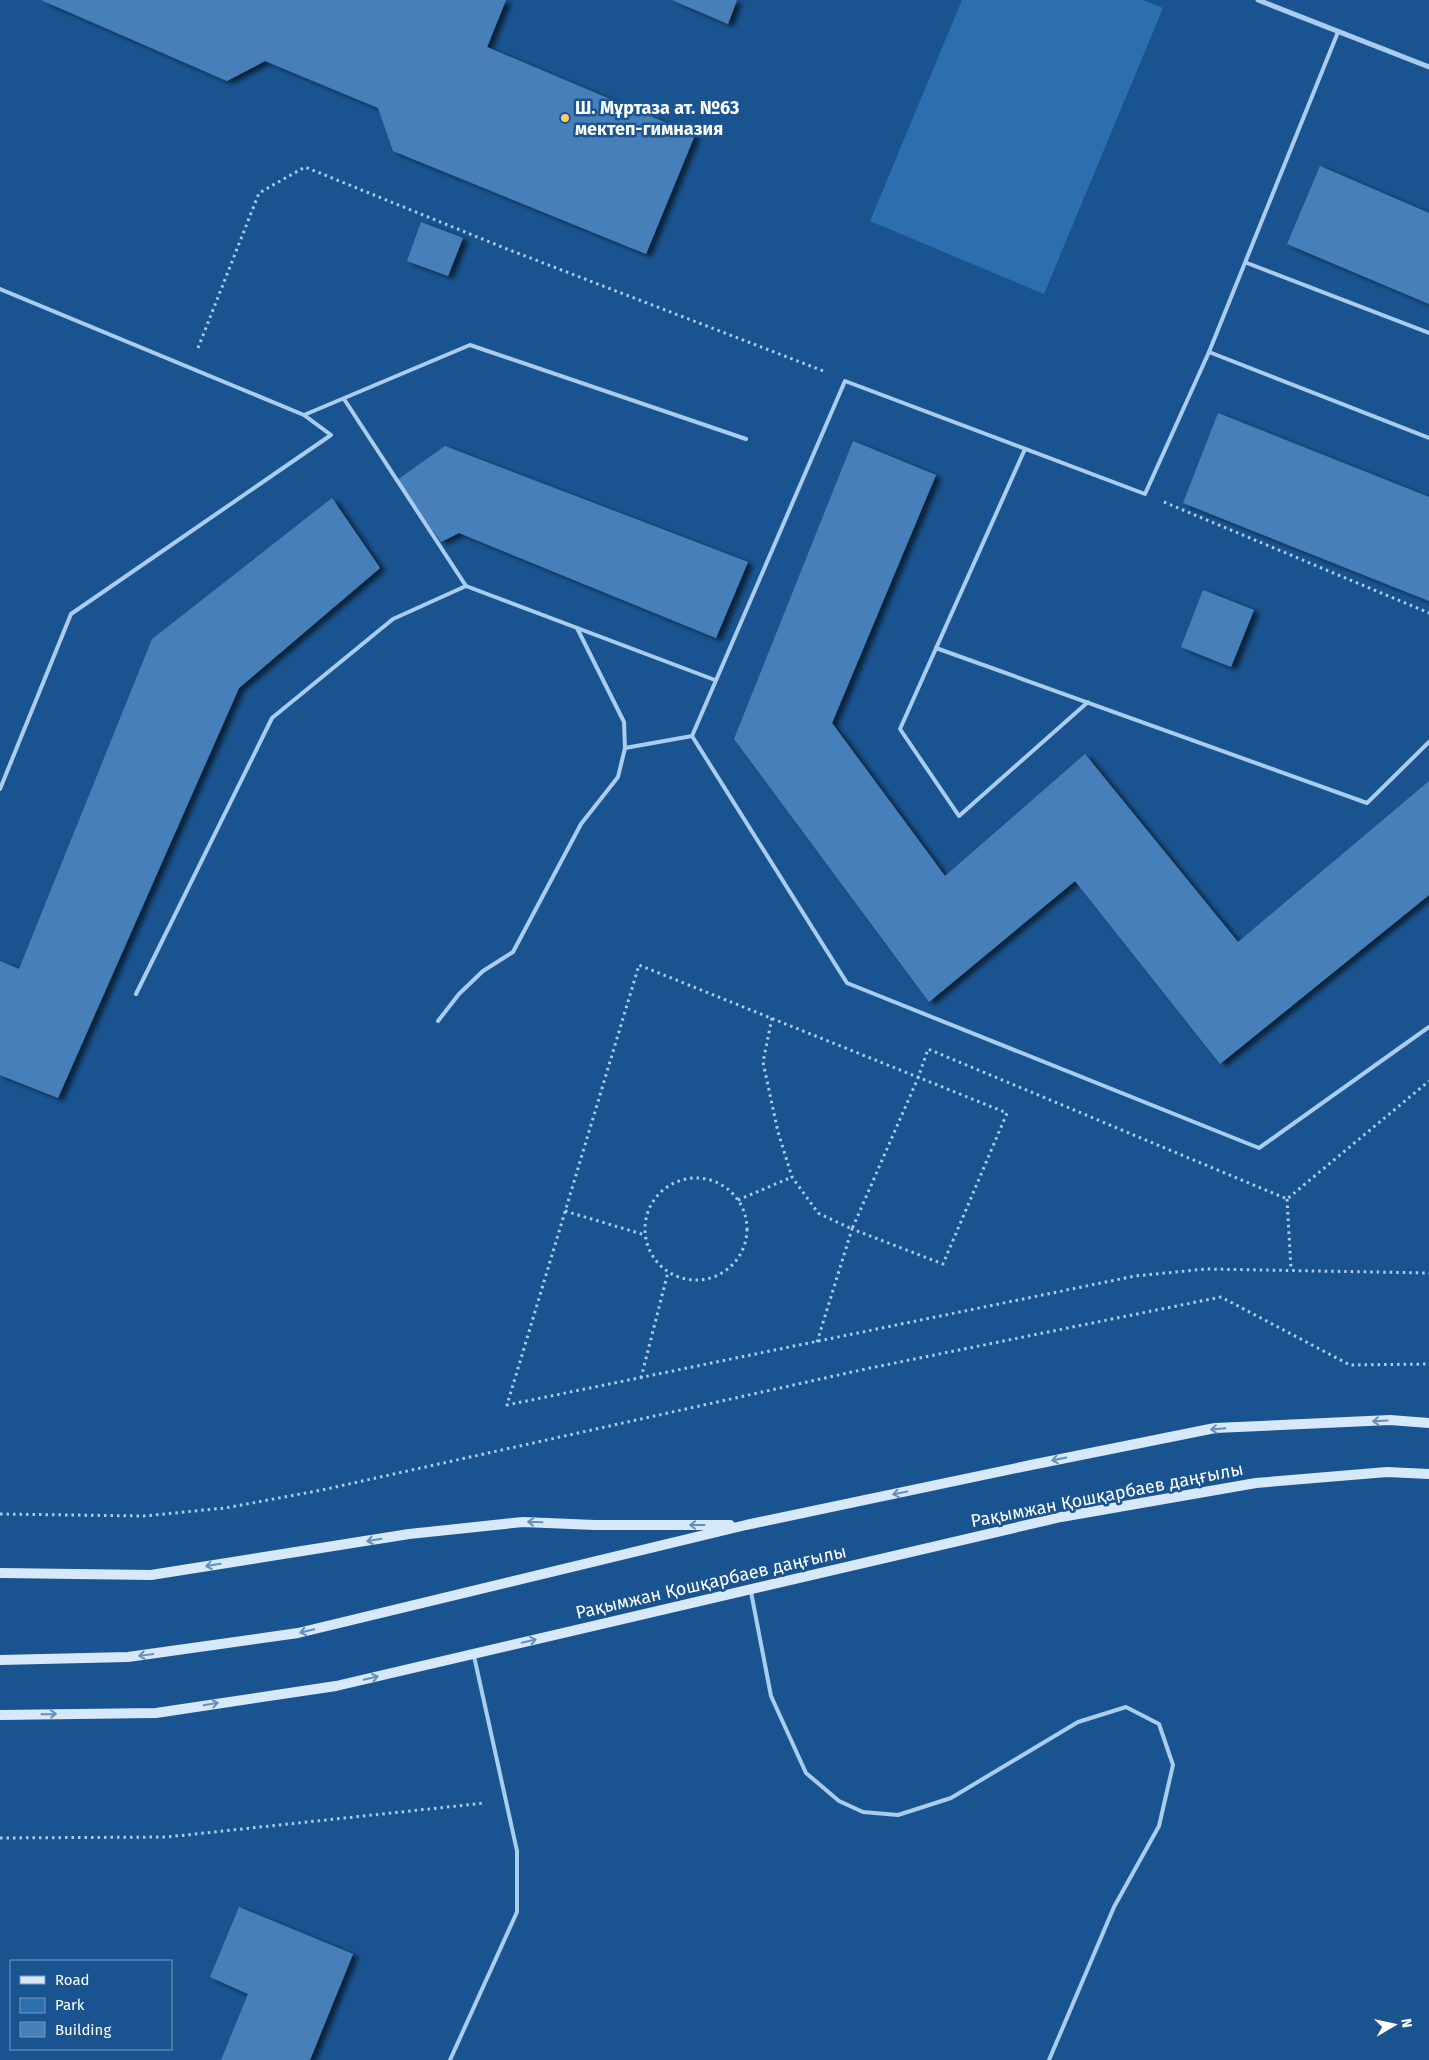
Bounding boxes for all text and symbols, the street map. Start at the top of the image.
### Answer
place label: Ш. Мұртаза ат. №63 мектеп-гимназия [575,97,739,140]
marker: Ш. Мұртаза ат. №63 мектеп-гимназия [559,112,571,124]
one-way arrow [1373,1416,1389,1425]
one-way arrow [1210,1424,1226,1433]
one-way arrow [1051,1455,1067,1465]
street label: Рақымжан Қошқарбаев даңғылы [969,1458,1245,1532]
one-way arrow [892,1489,908,1498]
one-way arrow [527,1518,543,1527]
one-way arrow [690,1520,706,1530]
one-way arrow [366,1535,382,1545]
street label: Рақымжан Қошқарбаев даңғылы [573,1540,849,1624]
one-way arrow [206,1561,222,1571]
one-way arrow [299,1627,315,1636]
one-way arrow [521,1636,537,1645]
one-way arrow [138,1650,154,1660]
one-way arrow [362,1673,378,1682]
one-way arrow [202,1699,218,1709]
one-way arrow [40,1709,56,1719]
legend [10,1960,172,2050]
text: Road [55,1971,90,1989]
text: Park [55,1996,85,2014]
north arrow [1369,2000,1419,2050]
text: N [1397,2017,1415,2029]
text: Building [55,2021,111,2039]

